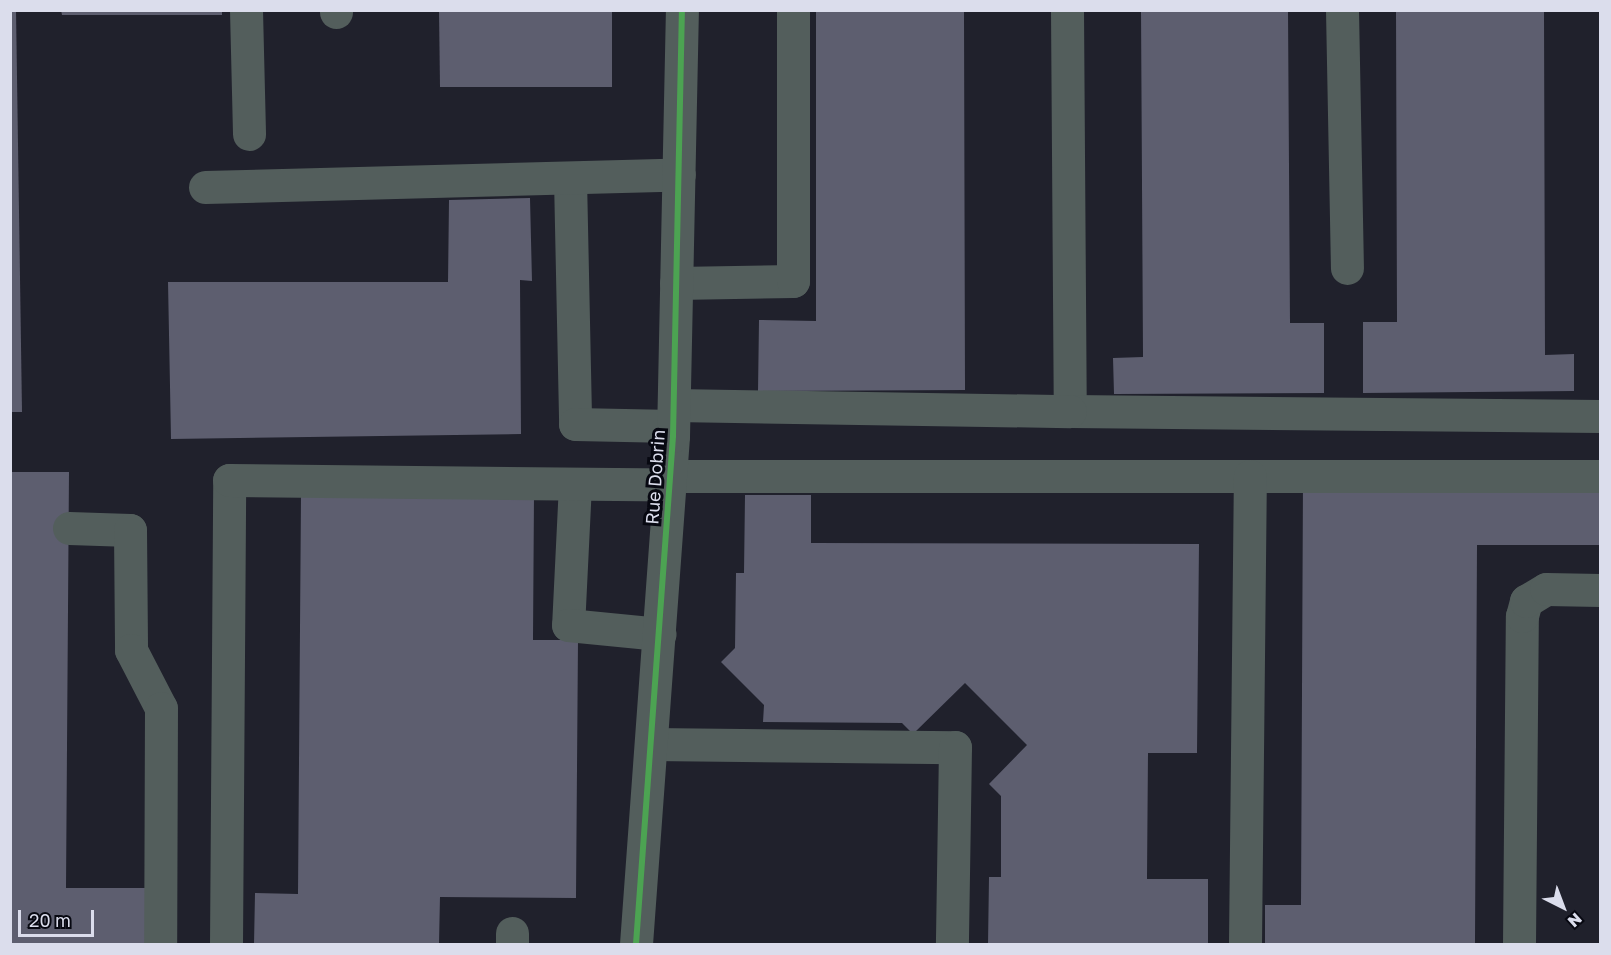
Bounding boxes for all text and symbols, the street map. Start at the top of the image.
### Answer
street label: Rue Dobrin [641,429,669,525]
north arrow [1533,877,1593,937]
scale bar [21,898,98,936]
text: 20 m [29,909,71,931]
text: N [1564,909,1586,932]

